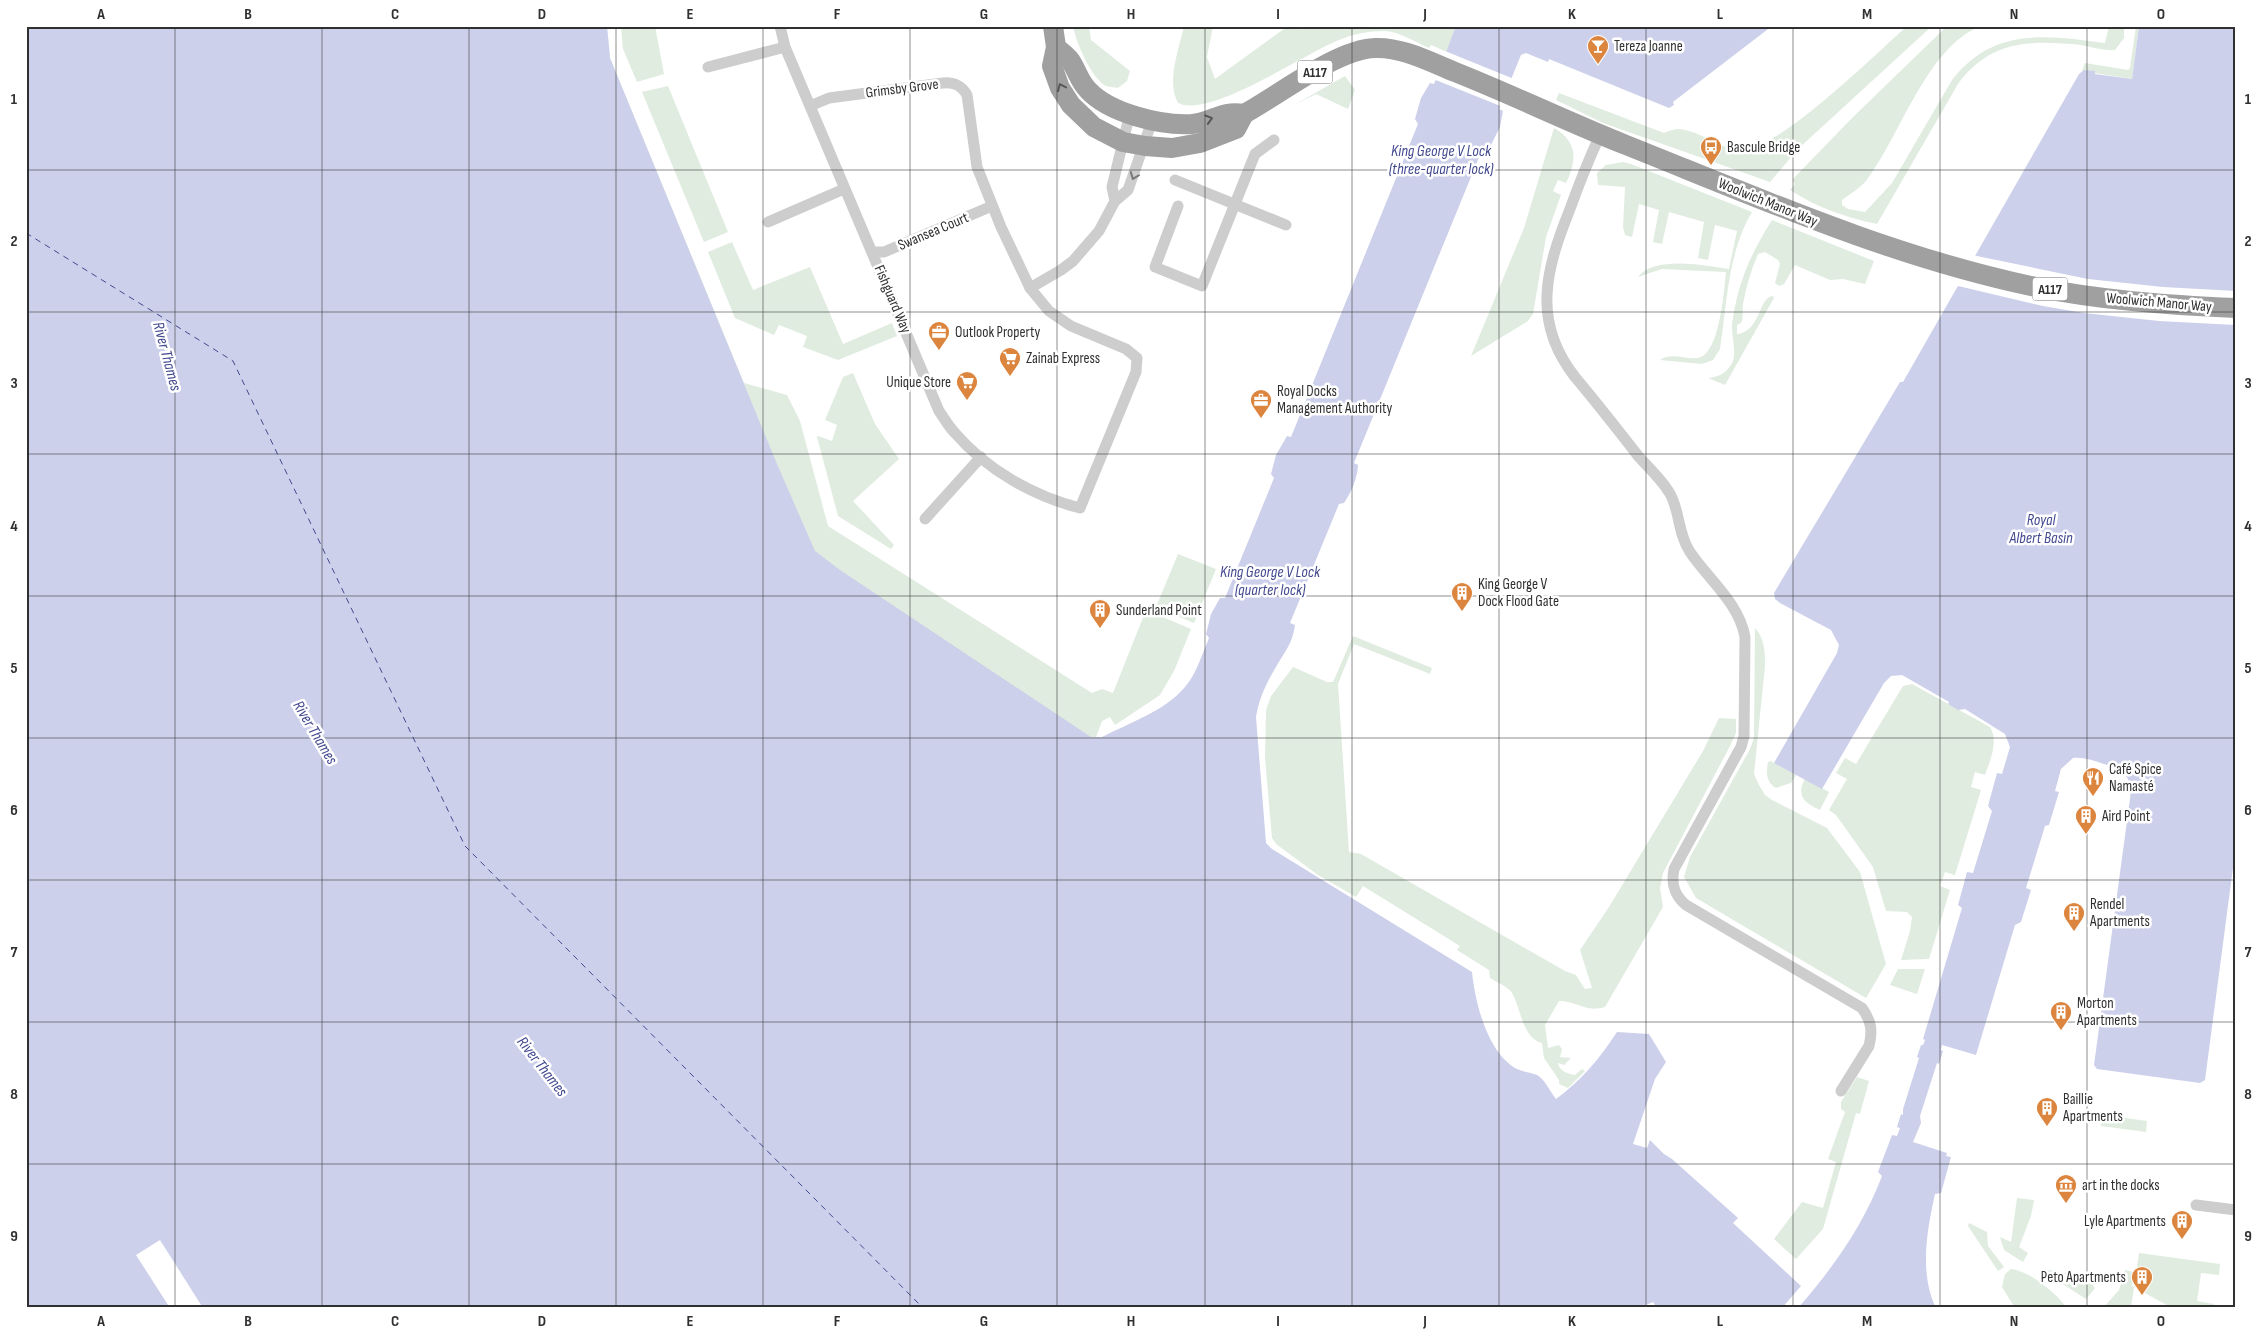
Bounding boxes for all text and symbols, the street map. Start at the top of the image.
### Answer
text: A [96,5,105,24]
text: B [244,5,252,24]
text: C [391,5,399,24]
text: D [538,5,546,24]
text: E [687,5,694,24]
text: F [834,5,841,24]
text: G [980,5,988,24]
text: H [1127,5,1135,24]
text: I [1276,5,1280,24]
text: J [1422,5,1427,24]
text: K [1568,5,1576,24]
text: L [1717,5,1724,24]
text: M [1862,5,1872,24]
text: N [2010,5,2018,24]
text: O [2157,5,2165,24]
bar icon: Tereza Joanne [1586,34,1610,65]
place label: Tereza Joanne [1614,37,1683,56]
road number: A117 [1298,61,1332,84]
street label: Grimsby Grove [865,75,940,102]
one-way arrow [1057,83,1067,92]
text: 1 [11,90,18,109]
text: 1 [2245,90,2252,109]
one-way arrow [1204,115,1212,125]
bus stop icon: Bascule Bridge [1699,135,1723,166]
place label: Bascule Bridge [1727,138,1800,157]
water label: King George V Lock (three-quarter lock) [1389,142,1494,179]
one-way arrow [1130,171,1140,180]
street label: Woolwich Manor Way [1715,174,1821,231]
street label: Swansea Court [895,208,972,255]
text: 2 [10,232,18,251]
text: 2 [2244,232,2252,251]
street label: Fishguard Way [870,262,915,336]
road number: A117 [2032,278,2068,300]
street label: Woolwich Manor Way [2106,288,2213,317]
water label: River Thames [148,320,185,393]
office icon: Outlook Property [927,320,951,351]
place label: Outlook Property [955,323,1041,342]
supermarket icon: Zainab Express [998,346,1022,377]
place label: Zainab Express [1026,349,1100,368]
supermarket icon: Unique Store [955,370,979,401]
place label: Unique Store [886,373,951,392]
text: 3 [10,374,18,393]
text: 3 [2244,374,2252,393]
place label: Royal Docks Management Authority [1277,382,1393,418]
office icon: Royal Docks Management Authority [1249,388,1273,419]
water label: Royal Albert Basin [2008,511,2073,548]
text: 4 [10,517,18,536]
text: 4 [2244,517,2252,536]
water label: King George V Lock (quarter lock) [1220,563,1321,600]
place label: King George V Dock Flood Gate [1478,575,1559,611]
building icon: King George V Dock Flood Gate [1450,581,1474,612]
building icon: Sunderland Point [1088,598,1112,629]
place label: Sunderland Point [1116,601,1202,620]
text: 5 [10,659,18,678]
text: 5 [2244,659,2252,678]
water label: River Thames [288,698,341,768]
place label: Café Spice Namasté [2109,760,2162,796]
restaurant icon: Café Spice Namasté [2081,766,2105,797]
text: 6 [10,801,18,820]
text: 6 [2244,801,2252,820]
building icon: Aird Point [2074,804,2098,835]
place label: Aird Point [2101,807,2151,826]
place label: Rendel Apartments [2089,895,2150,931]
building icon: Rendel Apartments [2062,901,2086,932]
text: 7 [11,943,18,962]
text: 7 [2245,943,2252,962]
place label: Morton Apartments [2076,994,2137,1030]
building icon: Morton Apartments [2049,1000,2073,1031]
water label: River Thames [513,1033,571,1101]
text: 8 [10,1085,18,1104]
text: 8 [2244,1085,2252,1104]
place label: Baillie Apartments [2062,1090,2123,1126]
building icon: Baillie Apartments [2035,1096,2059,1127]
museum icon: art in the docks [2054,1173,2078,1204]
place label: art in the docks [2082,1176,2160,1195]
building icon: Lyle Apartments [2170,1209,2194,1240]
place label: Lyle Apartments [2084,1212,2166,1231]
text: 9 [10,1227,18,1246]
text: 9 [2244,1227,2252,1246]
building icon: Peto Apartments [2130,1265,2154,1296]
place label: Peto Apartments [2041,1268,2126,1287]
text: A [96,1312,105,1331]
text: B [244,1312,252,1331]
text: C [391,1312,399,1331]
text: D [538,1312,546,1331]
text: E [687,1312,694,1331]
text: F [834,1312,841,1331]
text: G [980,1312,988,1331]
text: H [1127,1312,1135,1331]
text: I [1276,1312,1280,1331]
text: J [1422,1312,1427,1331]
text: K [1568,1312,1576,1331]
text: L [1717,1312,1724,1331]
text: M [1862,1312,1872,1331]
text: N [2010,1312,2018,1331]
text: O [2157,1312,2165,1331]

